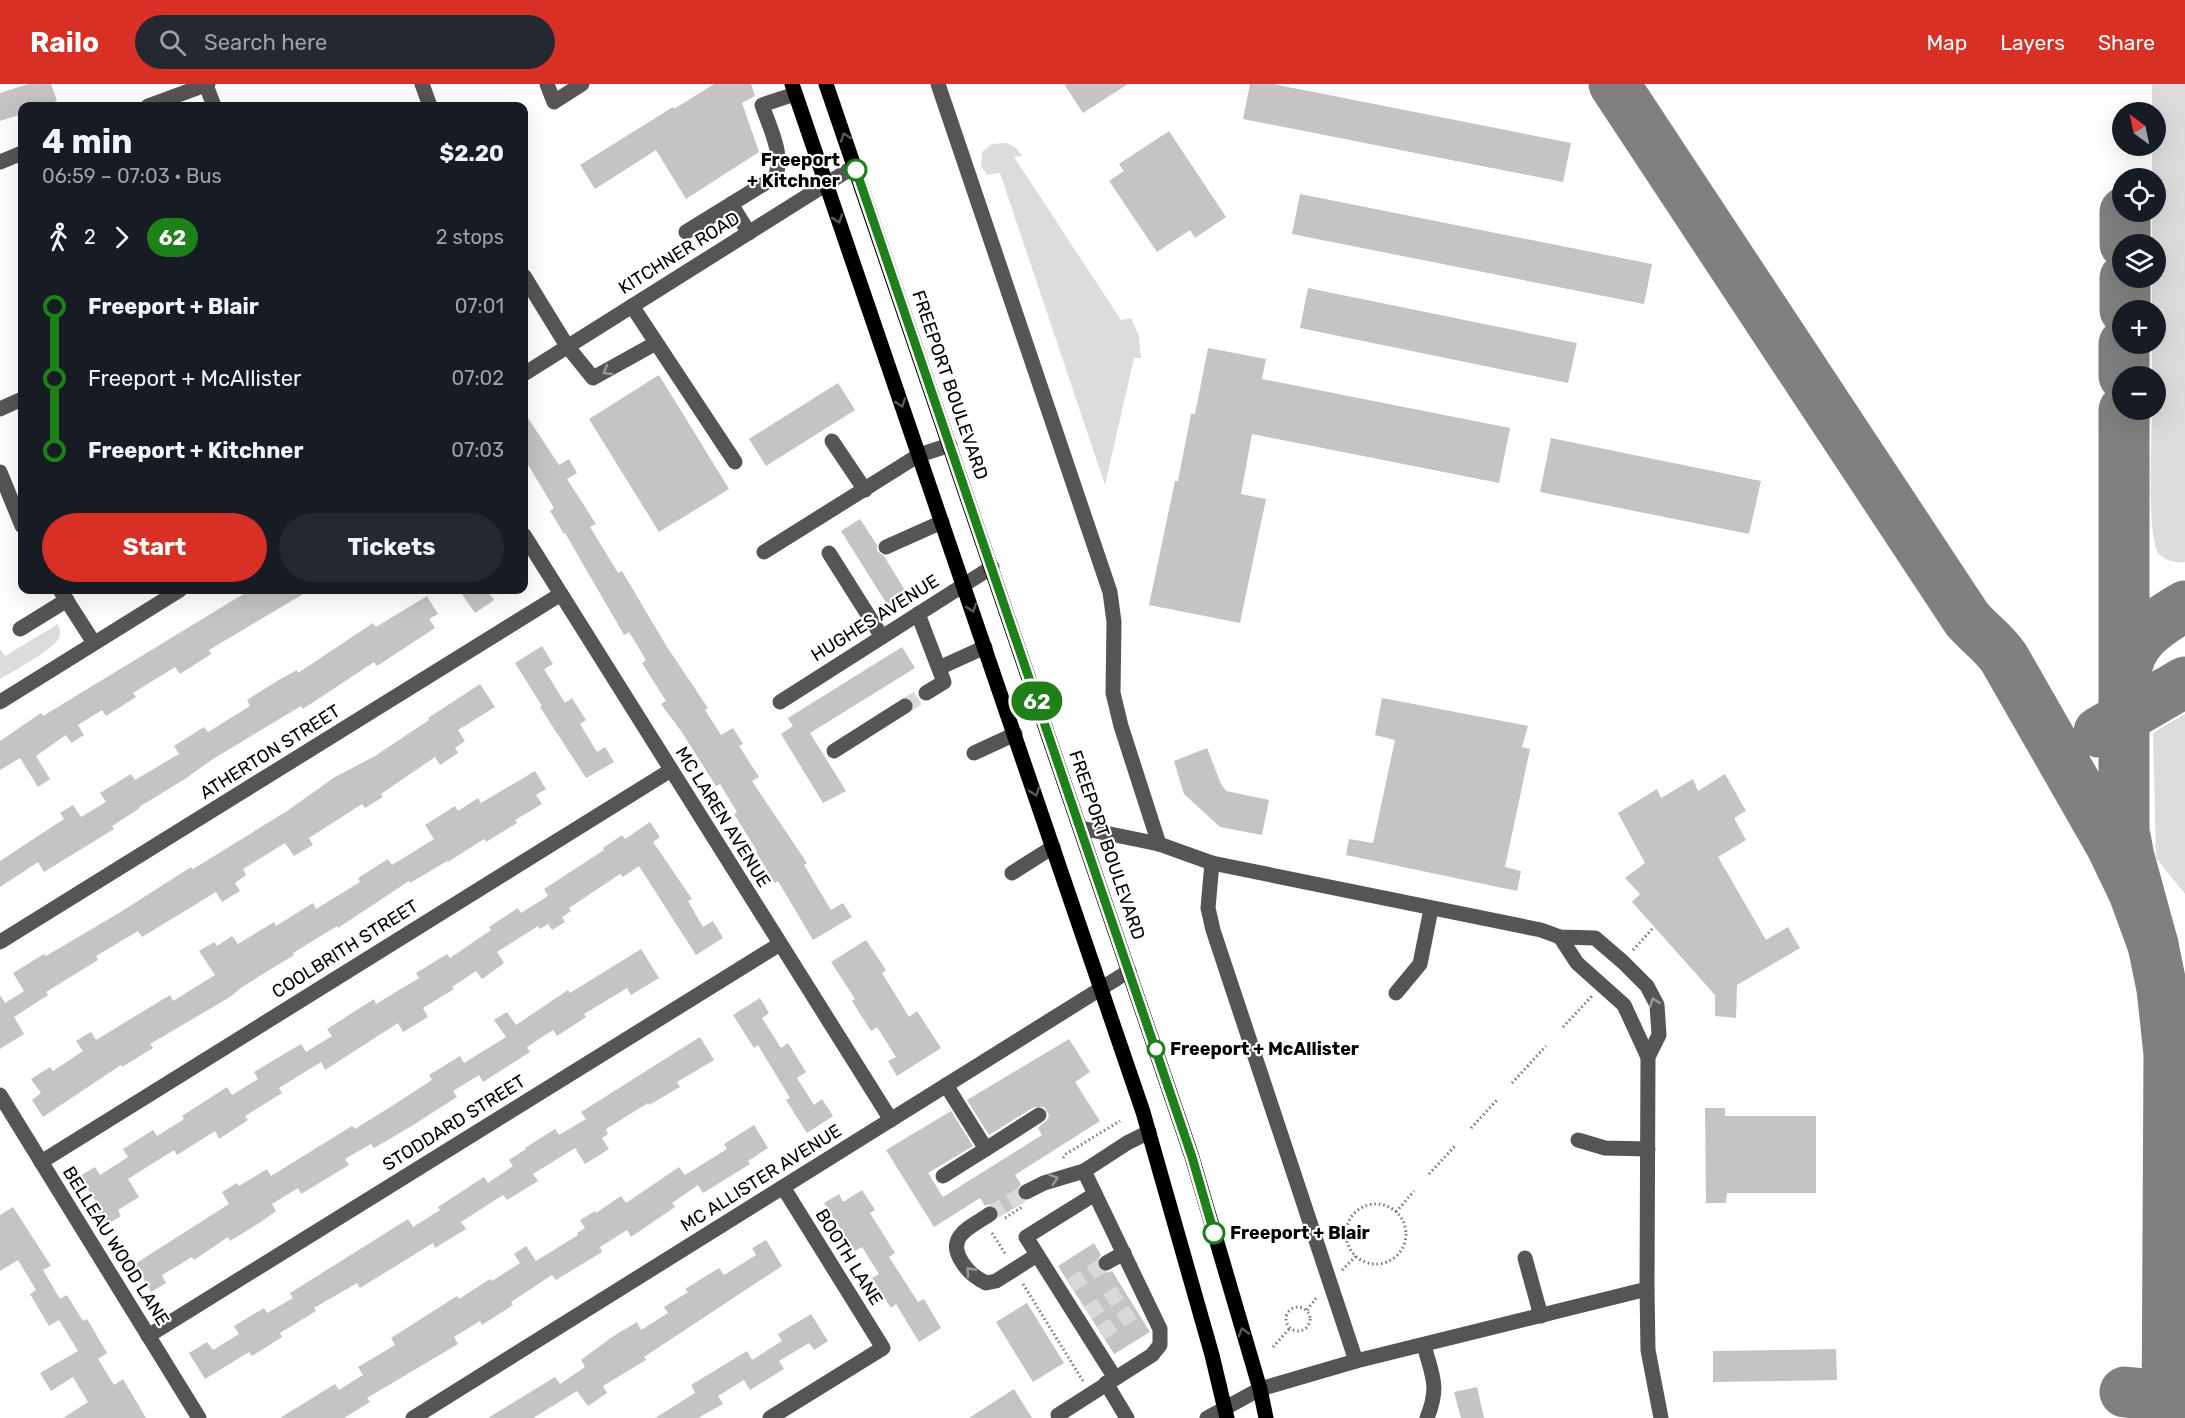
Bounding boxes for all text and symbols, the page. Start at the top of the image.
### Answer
search box [135,15,555,69]
text: Railo [30,26,99,59]
icon: search [156,26,189,59]
text: Search here [204,29,327,56]
text: Map [1926,30,1967,55]
text: Layers [2000,30,2065,55]
text: Share [2098,30,2155,55]
north arrow [2112,102,2166,156]
map controls [2112,102,2166,420]
text: 4 min [42,122,132,161]
one-way arrow [839,132,852,143]
text: $2.20 [439,140,504,167]
place label: Freeport + Kitchner [747,149,840,192]
marker: Freeport + Kitchner [845,159,867,181]
text: 06:59 – 07:03 · Bus [42,164,222,188]
button: locate [2112,168,2166,222]
street label: KITCHNER ROAD [614,207,744,299]
one-way arrow [830,213,843,224]
icon: walk [42,221,75,254]
icon: forward [105,221,138,254]
text: 2 [84,225,96,249]
text: 62 [159,225,186,250]
text: 2 stops [436,225,504,249]
button: layers [2112,234,2166,288]
street label: FREEPORT BOULEVARD [907,287,993,483]
text: Freeport + Blair [88,293,259,320]
text: 07:01 [455,294,504,318]
button: + [2112,300,2166,354]
one-way arrow [603,363,613,375]
text: Freeport + McAllister [88,365,301,392]
text: 07:02 [451,366,504,390]
button: − [2112,366,2166,420]
one-way arrow [894,397,907,408]
text: Freeport + Kitchner [88,437,303,464]
text: 07:03 [451,438,504,462]
button: Start [42,513,267,582]
button: Tickets [279,513,504,582]
street label: HUGHES AVENUE [807,570,943,666]
one-way arrow [964,602,977,612]
line badge: 62 [1010,682,1064,720]
text: 62 [1023,689,1051,714]
street label: ATHERTON STREET [196,700,344,804]
street label: MC LAREN AVENUE [671,742,775,892]
street label: FREEPORT BOULEVARD [1064,747,1150,943]
one-way arrow [1027,786,1040,797]
street label: COOLBRITH STREET [268,895,422,1003]
one-way arrow [1648,997,1661,1007]
place label: Freeport + McAllister [1170,1038,1359,1060]
marker: Freeport + McAllister [1147,1040,1165,1058]
street label: STODDARD STREET [379,1070,529,1176]
street label: MC ALLISTER AVENUE [677,1120,845,1236]
street label: BELLEAU WOOD LANE [58,1162,174,1330]
one-way arrow [1048,1174,1059,1187]
street label: BOOTH LANE [811,1205,887,1309]
marker: Freeport + Blair [1203,1222,1225,1244]
place label: Freeport + Blair [1230,1222,1370,1244]
one-way arrow [966,1267,977,1277]
one-way arrow [1238,1328,1250,1338]

